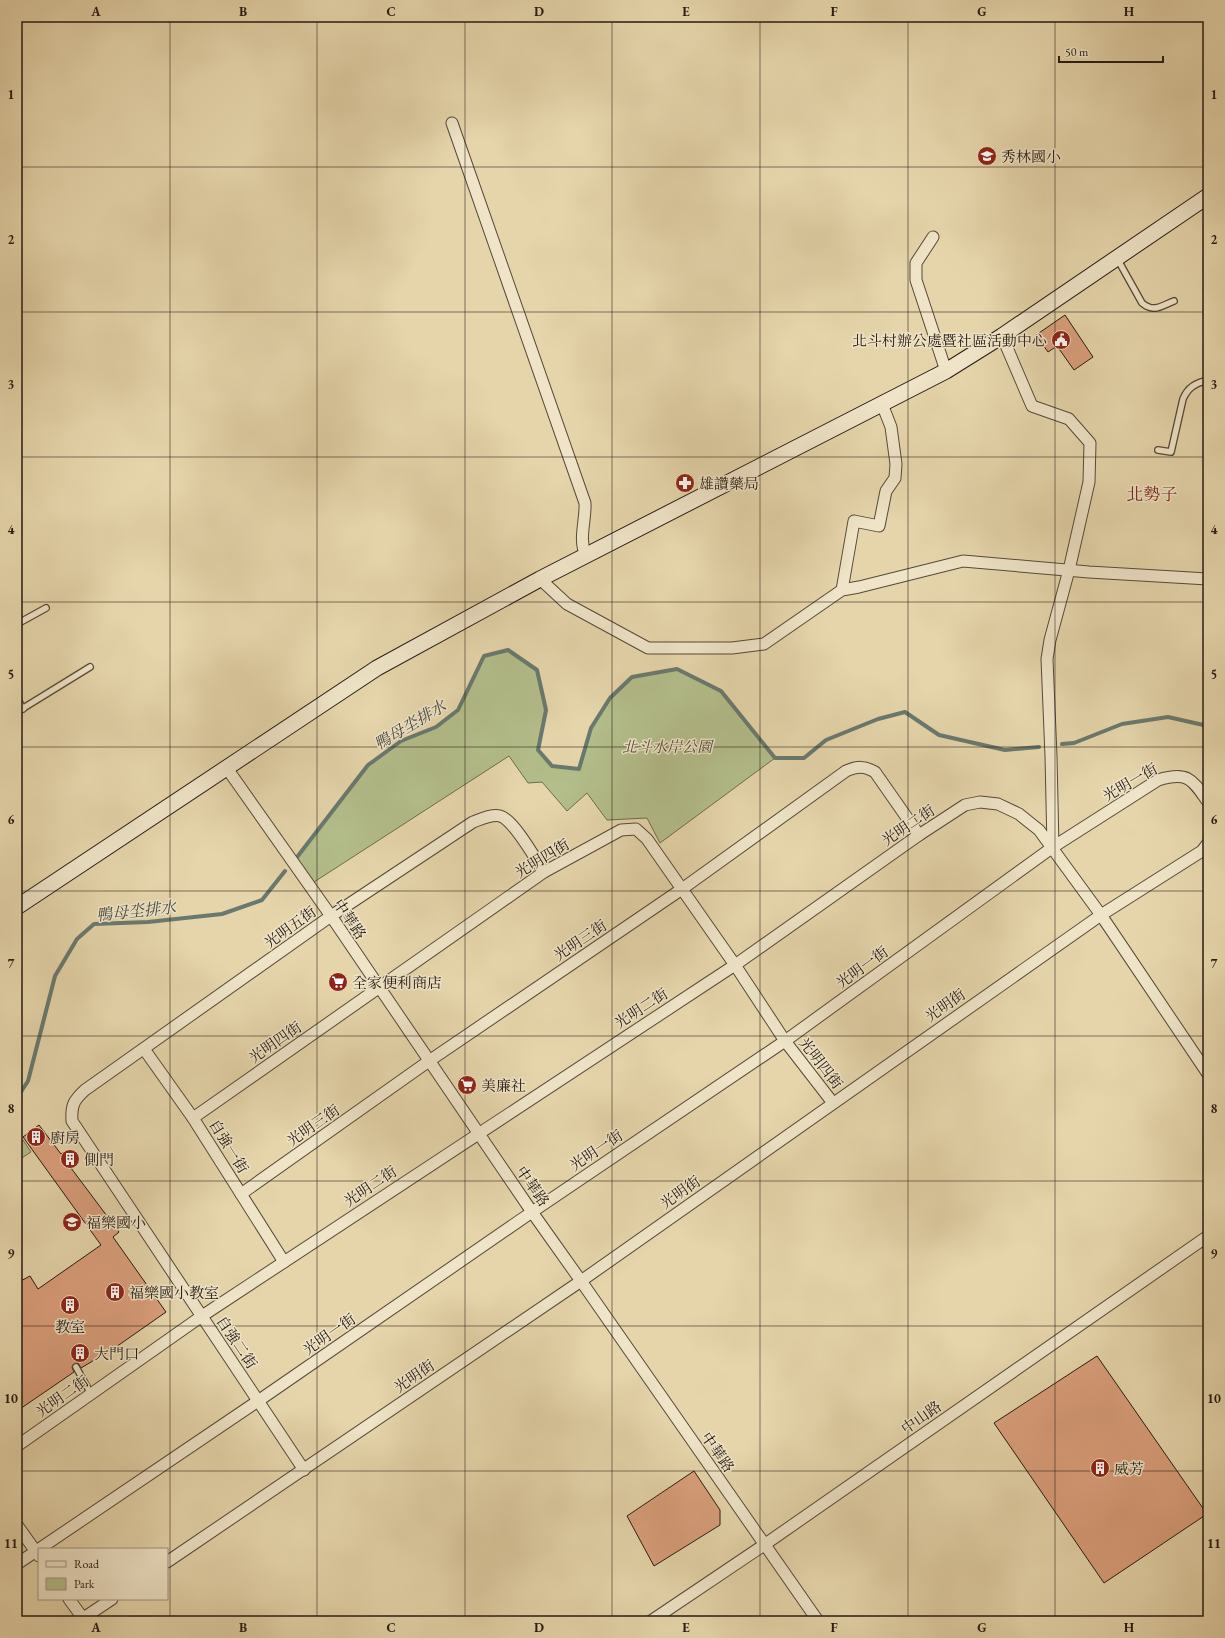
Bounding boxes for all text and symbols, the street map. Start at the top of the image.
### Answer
text: A [90,3,101,20]
text: B [239,3,247,20]
text: C [386,3,396,20]
text: D [534,3,544,20]
text: E [682,3,690,20]
text: F [830,3,838,20]
text: G [977,3,987,20]
text: H [1124,3,1135,20]
scale bar [1059,38,1163,64]
text: 50 m [1065,44,1089,60]
text: 1 [8,86,15,103]
text: 1 [1211,86,1218,103]
school or university icon: 秀林國小 [976,145,998,167]
place label: 秀林國小 [1001,147,1061,166]
text: 2 [8,231,15,248]
text: 2 [1211,231,1218,248]
public building icon: 北斗村辦公處暨社區活動中心 [1050,329,1072,351]
place label: 北斗村辦公處暨社區活動中心 [852,331,1047,350]
text: 3 [8,376,15,393]
text: 3 [1211,376,1218,393]
pharmacy icon: 雄讚藥局 [674,472,696,494]
place label: 雄讚藥局 [699,474,759,493]
district label: 北勢子 [1127,483,1178,505]
text: 4 [8,521,15,538]
text: 4 [1211,521,1218,538]
text: 5 [8,666,14,683]
text: 5 [1211,666,1217,683]
water label: 鴨母坔排水 [370,694,451,755]
park label: 北斗水岸公園 [622,737,714,756]
street label: 光明一街 [1099,759,1161,805]
street label: 光明二街 [878,800,938,850]
text: 6 [8,811,15,828]
text: 6 [1211,811,1218,828]
street label: 光明四街 [511,834,573,882]
street label: 中華路 [330,895,370,943]
water label: 鴨母坔排水 [95,896,179,926]
street label: 光明五街 [260,902,320,952]
street label: 光明三街 [550,915,610,965]
street label: 光明一街 [832,942,892,992]
text: 7 [8,955,15,972]
text: 7 [1211,955,1218,972]
supermarket icon: 全家便利商店 [327,971,349,993]
place label: 全家便利商店 [352,973,442,992]
street label: 光明二街 [611,984,671,1032]
street label: 光明街 [921,984,969,1026]
street label: 光明四街 [245,1017,305,1067]
street label: 光明四街 [795,1034,847,1092]
supermarket icon: 美廉社 [456,1074,478,1096]
place label: 美廉社 [481,1076,526,1095]
text: 8 [8,1100,15,1117]
street label: 光明三街 [283,1100,343,1150]
text: 8 [1211,1100,1218,1117]
street label: 自強一街 [205,1116,253,1176]
street label: 光明一街 [566,1125,626,1175]
building icon: 廚房 [25,1126,47,1148]
place label: 廚房 [50,1128,80,1147]
building icon: 側門 [59,1148,81,1170]
place label: 側門 [84,1150,114,1169]
street label: 光明二街 [340,1161,400,1211]
street label: 中華路 [512,1162,554,1210]
street label: 光明街 [656,1171,704,1213]
school or university icon: 福樂國小 [61,1211,83,1233]
place label: 福樂國小 [86,1213,146,1232]
text: 9 [8,1245,15,1262]
text: 9 [1211,1245,1218,1262]
building icon: 福樂國小教室 [104,1281,126,1303]
place label: 福樂國小教室 [129,1283,219,1302]
building icon: 教室 [59,1294,81,1316]
street label: 光明一街 [299,1309,359,1359]
street label: 自強二街 [212,1312,262,1372]
place label: 教室 [55,1317,85,1336]
building icon: 大門口 [69,1342,91,1364]
place label: 大門口 [94,1344,139,1363]
street label: 光明街 [390,1356,438,1396]
street label: 光明二街 [32,1371,92,1421]
text: 10 [4,1390,18,1407]
text: 10 [1207,1390,1221,1407]
street label: 中山路 [897,1396,945,1438]
street label: 中華路 [697,1428,739,1476]
building icon: 威芳 [1089,1457,1111,1479]
place label: 威芳 [1114,1459,1144,1478]
text: 11 [4,1535,18,1552]
text: 11 [1207,1535,1221,1552]
legend [38,1548,168,1600]
text: Road [74,1556,100,1572]
text: Park [74,1576,95,1592]
text: A [90,1619,101,1636]
text: B [239,1619,247,1636]
text: C [386,1619,396,1636]
text: D [534,1619,544,1636]
text: E [682,1619,690,1636]
text: F [830,1619,838,1636]
text: G [977,1619,987,1636]
text: H [1124,1619,1135,1636]

